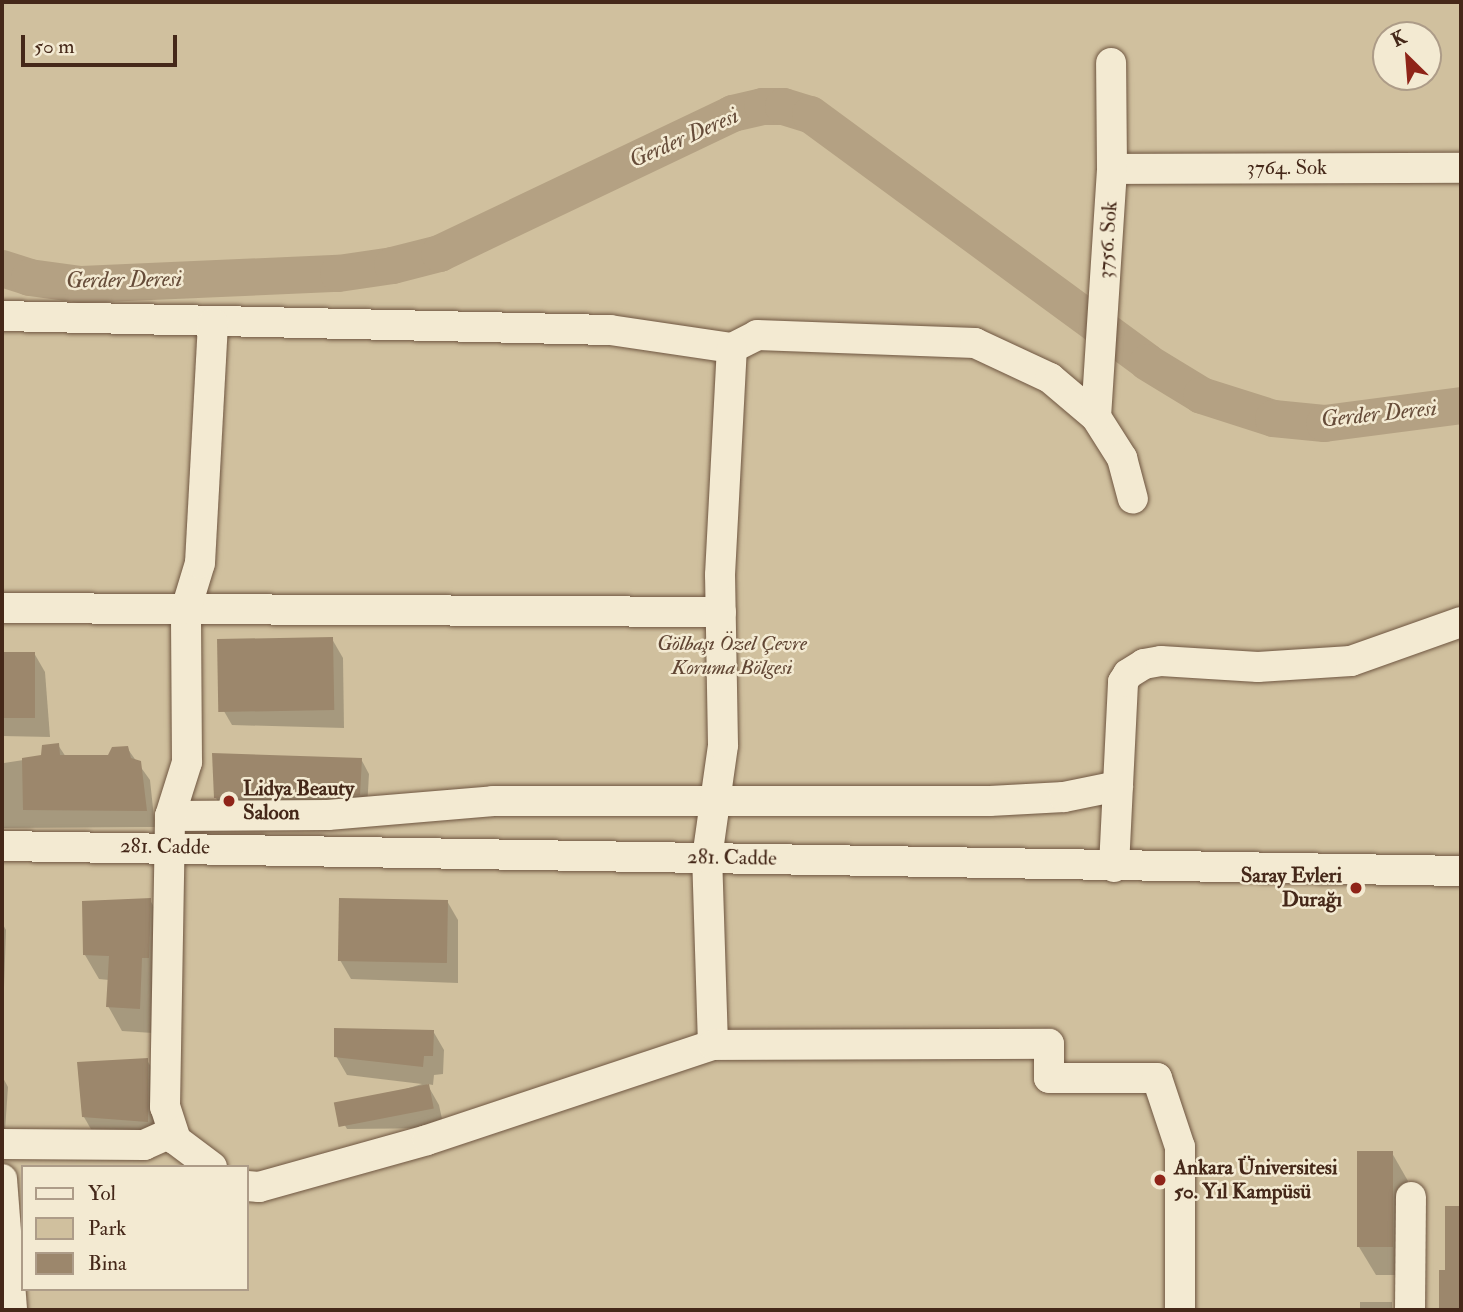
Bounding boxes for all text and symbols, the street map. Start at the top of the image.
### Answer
scale bar [24,21,180,65]
north arrow [1372,21,1442,91]
text: K [1388,25,1410,52]
text: 50 m [34,33,75,60]
water label: Gerder Deresi [625,102,743,174]
street label: 3764. Sok [1247,155,1327,181]
street label: 3756. Sok [1093,200,1123,280]
water label: Gerder Deresi [66,265,182,295]
water label: Gerder Deresi [1320,394,1438,434]
park label: Gölbaşı Özel Çevre Koruma Bölgesi [657,631,807,681]
place label: Lidya Beauty Saloon [243,776,354,826]
marker: Lidya Beauty Saloon [221,793,237,809]
street label: 281. Cadde [120,834,210,860]
street label: 281. Cadde [687,845,777,871]
place label: Saray Evleri Durağı [1241,863,1342,913]
marker: Saray Evleri Durağı [1348,880,1364,896]
place label: Ankara Üniversitesi 50. Yıl Kampüsü [1174,1155,1337,1205]
legend [21,1165,248,1291]
marker: Ankara Üniversitesi 50. Yıl Kampüsü [1152,1172,1168,1188]
text: Yol [88,1180,116,1207]
text: Park [88,1215,126,1242]
text: Bina [88,1250,127,1277]

